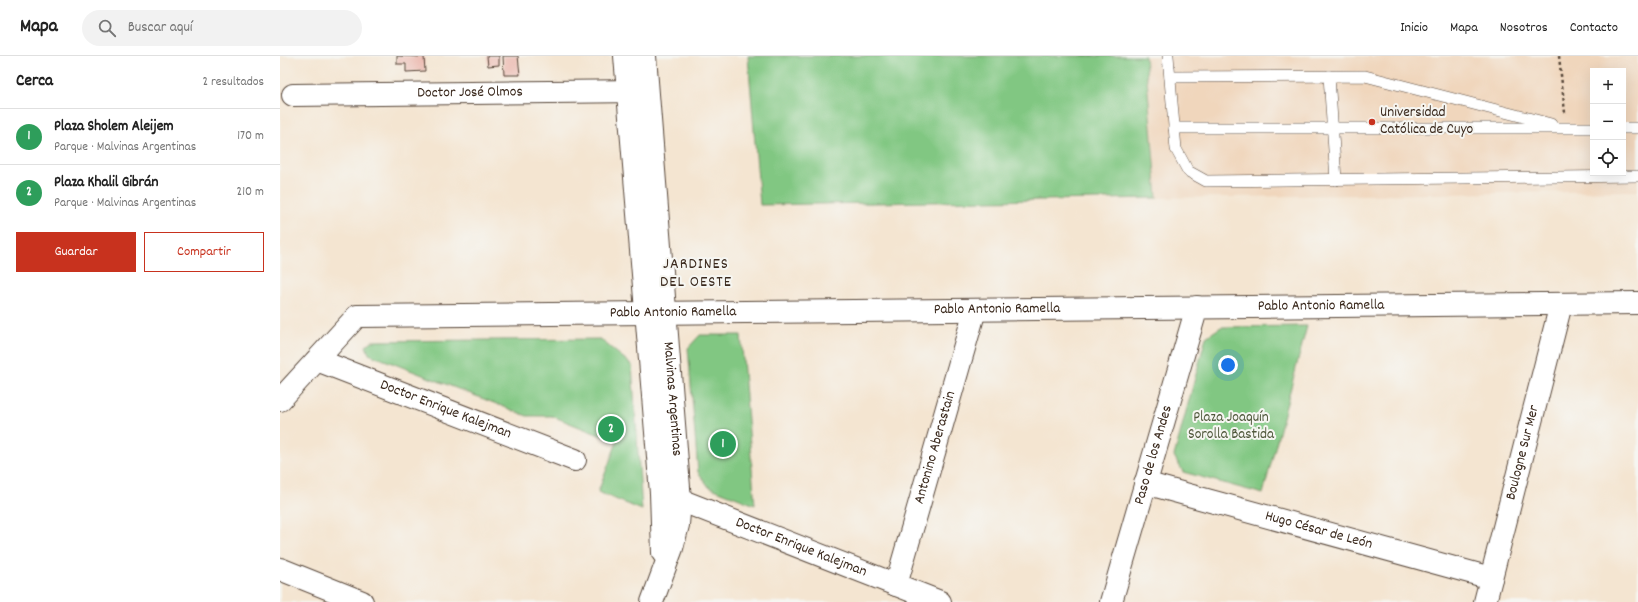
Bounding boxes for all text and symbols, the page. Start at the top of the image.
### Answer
search box [82,10,362,46]
text: Mapa [20,14,58,41]
icon: search [96,17,118,39]
text: Buscar aquí [128,17,193,39]
text: Inicio [1400,18,1428,38]
text: Mapa [1450,18,1478,38]
text: Nosotros [1500,18,1548,38]
text: Contacto [1570,18,1618,38]
map controls [1590,68,1626,176]
button: + [1590,68,1626,104]
text: Cerca [16,70,53,94]
text: 2 resultados [202,73,264,92]
street label: Doctor José Olmos [417,81,523,105]
place label: Universidad Católica de Cuyo [1380,102,1473,141]
button: − [1590,104,1626,140]
text: Plaza Sholem Aleijem [54,116,174,138]
marker: Universidad Católica de Cuyo [1367,117,1377,127]
text: 1 [28,127,30,146]
text: 170 m [237,127,264,146]
text: Parque · Malvinas Argentinas [54,138,196,157]
button: locate [1590,140,1626,176]
text: Plaza Khalil Gibrán [54,172,159,194]
text: 2 [26,183,32,202]
text: 210 m [236,183,264,202]
text: Parque · Malvinas Argentinas [54,194,196,213]
button: Guardar [16,232,136,272]
button: Compartir [144,232,264,272]
district label: JARDINES DEL OESTE [660,253,732,294]
street label: Pablo Antonio Ramella [1258,295,1385,318]
street label: Pablo Antonio Ramella [934,298,1061,321]
street label: Pablo Antonio Ramella [610,301,737,324]
street label: Malvinas Argentinas [657,341,688,457]
your location [1218,355,1238,375]
street label: Doctor Enrique Kalejman [377,374,515,445]
street label: Antonino Aberastain [909,388,962,507]
street label: Paso de los Andes [1129,403,1179,507]
street label: Boulogne Sur Mer [1500,403,1546,503]
park label: Plaza Joaquín Sorolla Bastida [1188,407,1275,446]
pin: 2 [598,414,624,444]
pin: 1 [710,429,736,459]
street label: Hugo César de León [1262,505,1375,556]
street label: Doctor Enrique Kalejman [732,512,870,583]

